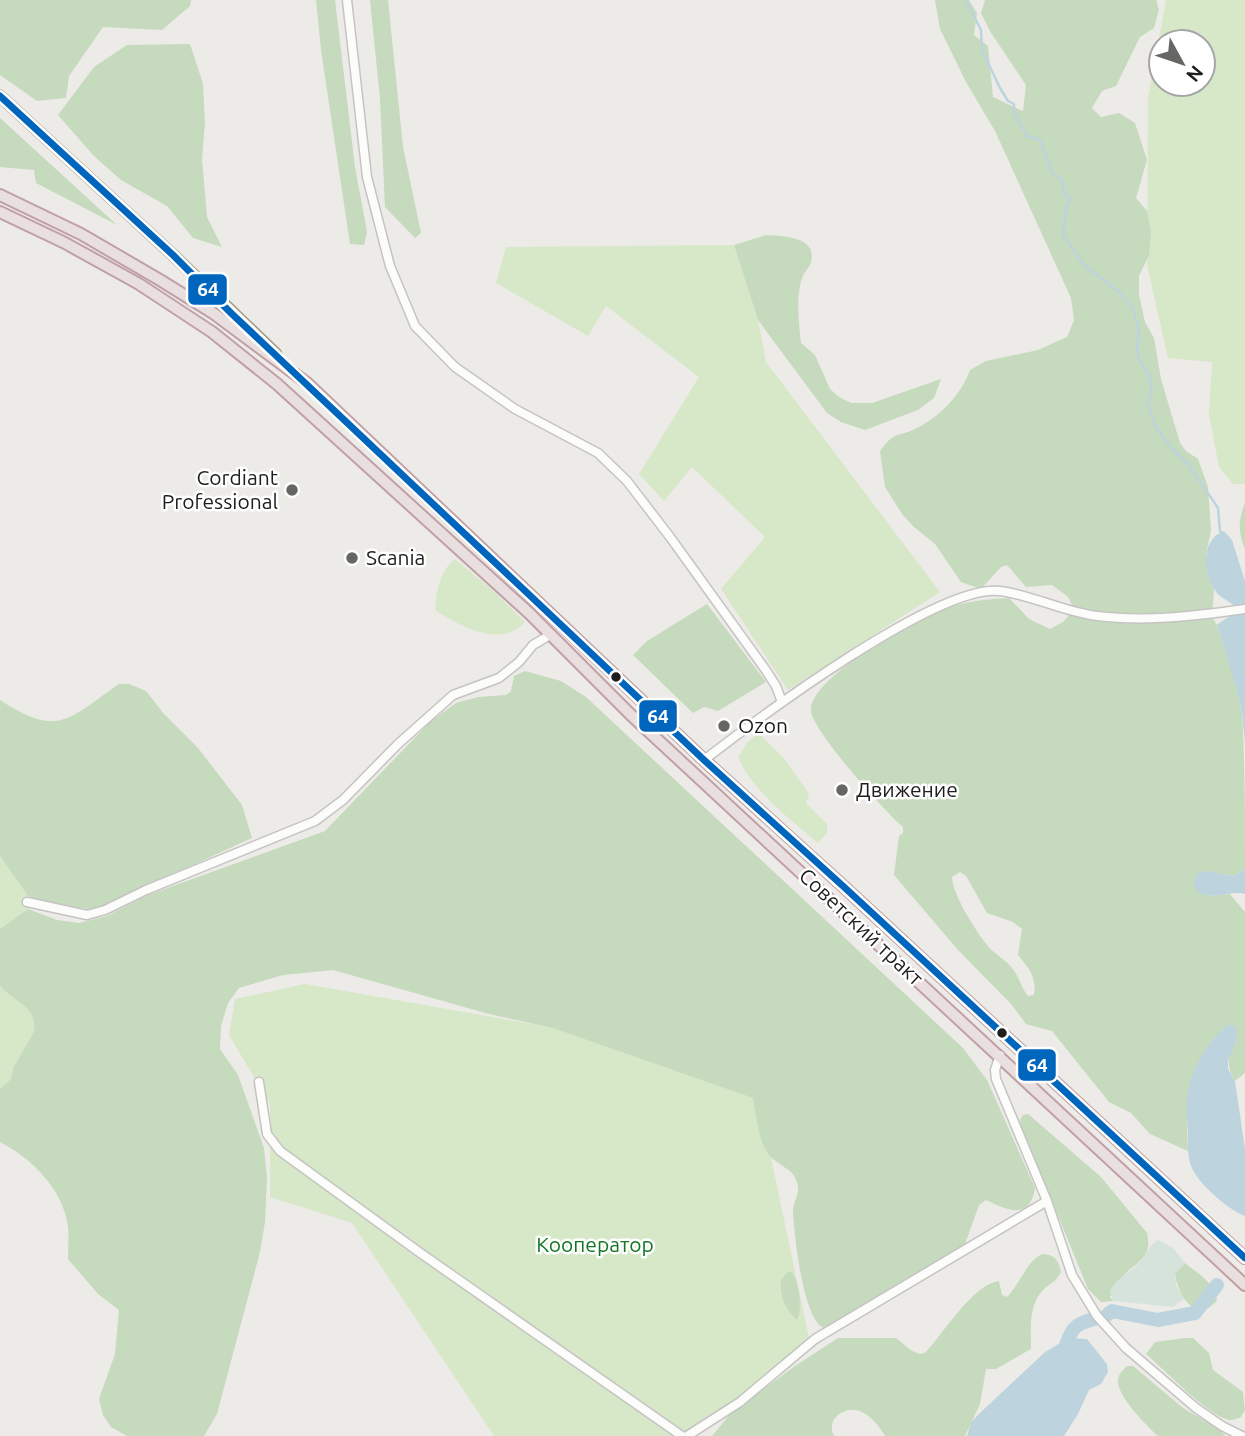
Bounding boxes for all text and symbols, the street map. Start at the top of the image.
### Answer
north arrow [1147,28,1217,98]
text: N [1182,61,1208,86]
line badge: 64 [187,273,228,306]
text: 64 [197,278,219,300]
place label: Cordiant Professional [162,465,278,513]
marker: Cordiant Professional [284,482,300,498]
place label: Scania [366,545,425,569]
marker: Scania [344,550,360,566]
unlabelled marker [609,670,623,684]
line badge: 64 [638,699,678,733]
text: 64 [647,705,669,727]
place label: Ozon [738,713,788,737]
marker: Ozon [716,718,732,734]
place label: Движение [856,777,958,801]
marker: Движение [834,782,850,798]
street label: Советский тракт [795,863,929,990]
unlabelled marker [995,1026,1009,1040]
line badge: 64 [1017,1048,1057,1082]
text: 64 [1026,1054,1048,1076]
park label: Кооператор [536,1232,654,1256]

